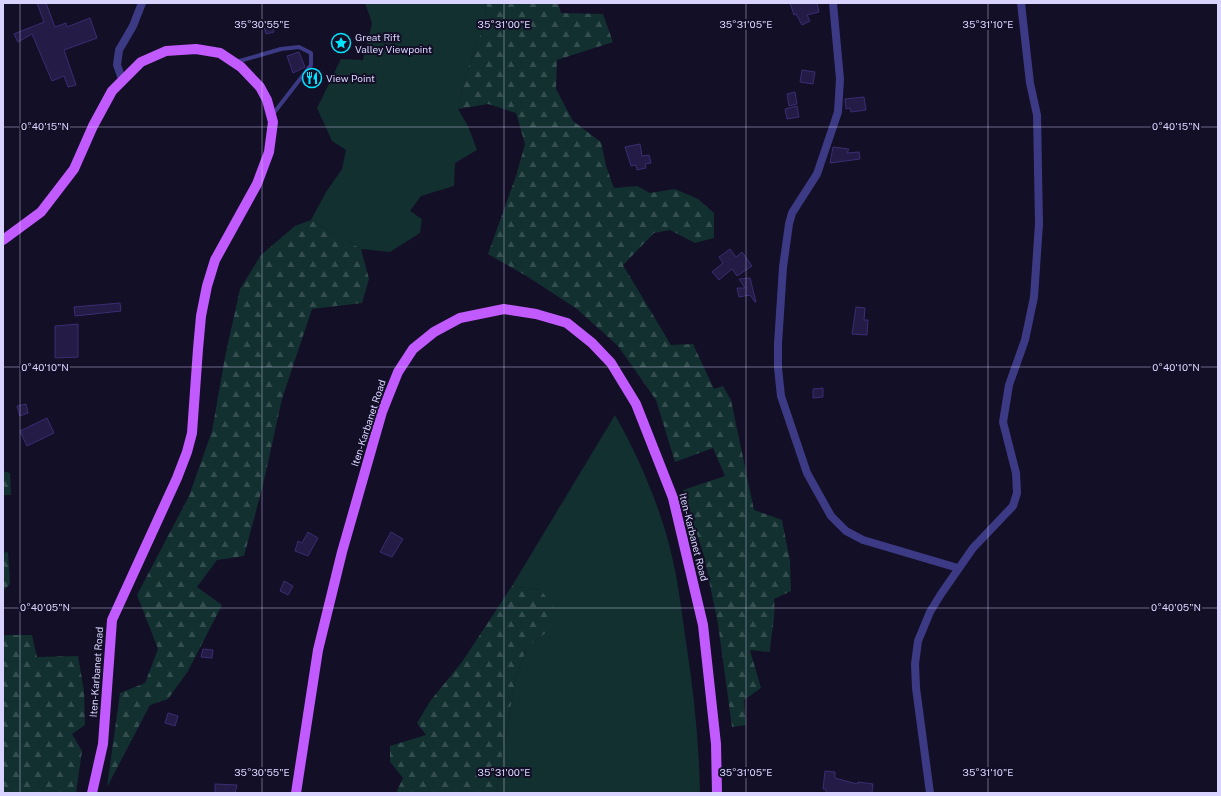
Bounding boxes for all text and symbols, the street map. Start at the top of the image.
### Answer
text: 35°30'55"E [234,18,290,30]
text: 35°31'00"E [478,18,530,30]
text: 35°31'05"E [719,18,773,30]
text: 35°31'10"E [963,18,1013,30]
place label: Great Rift Valley Viewpoint [355,31,432,55]
place icon: Great Rift Valley Viewpoint [330,32,352,54]
restaurant icon: View Point [301,67,323,89]
place label: View Point [326,72,375,84]
text: 0°40'15"N [21,120,69,132]
text: 0°40'15"N [1152,120,1200,132]
text: 0°40'10"N [21,361,69,373]
text: 0°40'10"N [1152,361,1200,373]
street label: Iten-Karbanet Road [348,378,388,468]
street label: Iten-Karbanet Road [677,492,711,582]
text: 0°40'05"N [20,601,70,613]
text: 0°40'05"N [1151,601,1201,613]
street label: Iten-Karbanet Road [87,626,105,718]
text: 35°30'55"E [234,766,290,778]
text: 35°31'00"E [478,766,530,778]
text: 35°31'05"E [719,766,773,778]
text: 35°31'10"E [963,766,1013,778]

